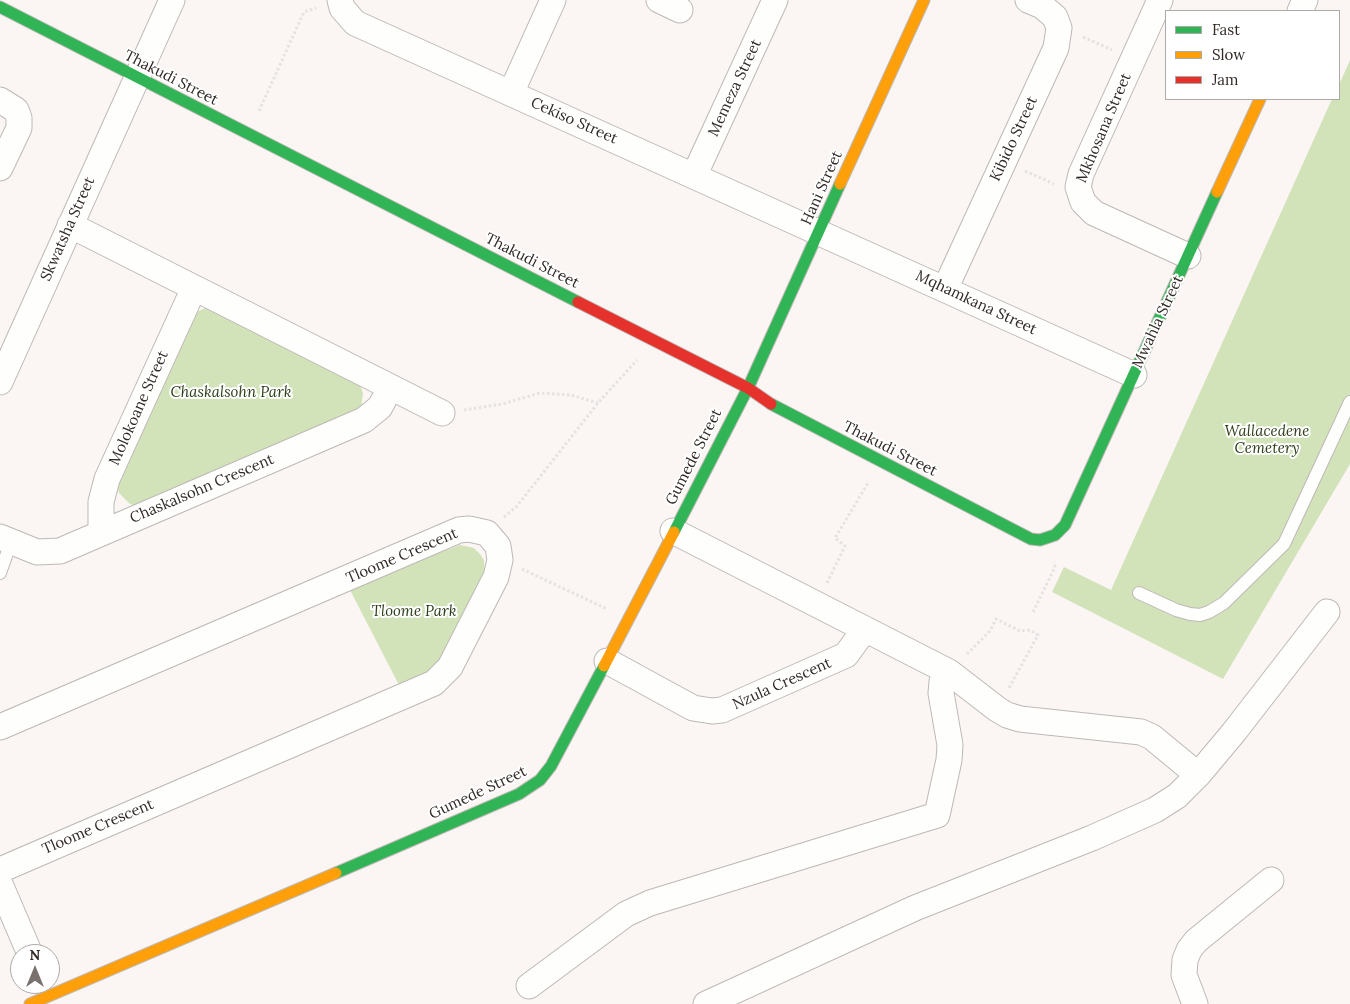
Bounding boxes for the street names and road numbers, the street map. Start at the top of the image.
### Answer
street label: Memeza Street [705,37,765,139]
street label: Thakudi Street [121,47,221,109]
street label: Mkhosana Street [1073,70,1135,186]
street label: Cekiso Street [528,94,620,148]
street label: Kibido Street [986,94,1042,184]
street label: Hani Street [798,148,846,228]
street label: Skwatsha Street [37,174,99,284]
street label: Thakudi Street [482,230,582,292]
street label: Mqhamkana Street [913,267,1039,339]
street label: Mwahla Street [1129,273,1187,371]
street label: Molokoane Street [106,348,172,468]
street label: Gumede Street [662,406,726,508]
street label: Thakudi Street [840,418,940,480]
street label: Chaskalsohn Crescent [127,451,277,527]
street label: Tloome Crescent [343,524,461,588]
street label: Nzula Crescent [730,654,834,714]
street label: Gumede Street [426,763,530,823]
street label: Tloome Crescent [39,795,157,859]

